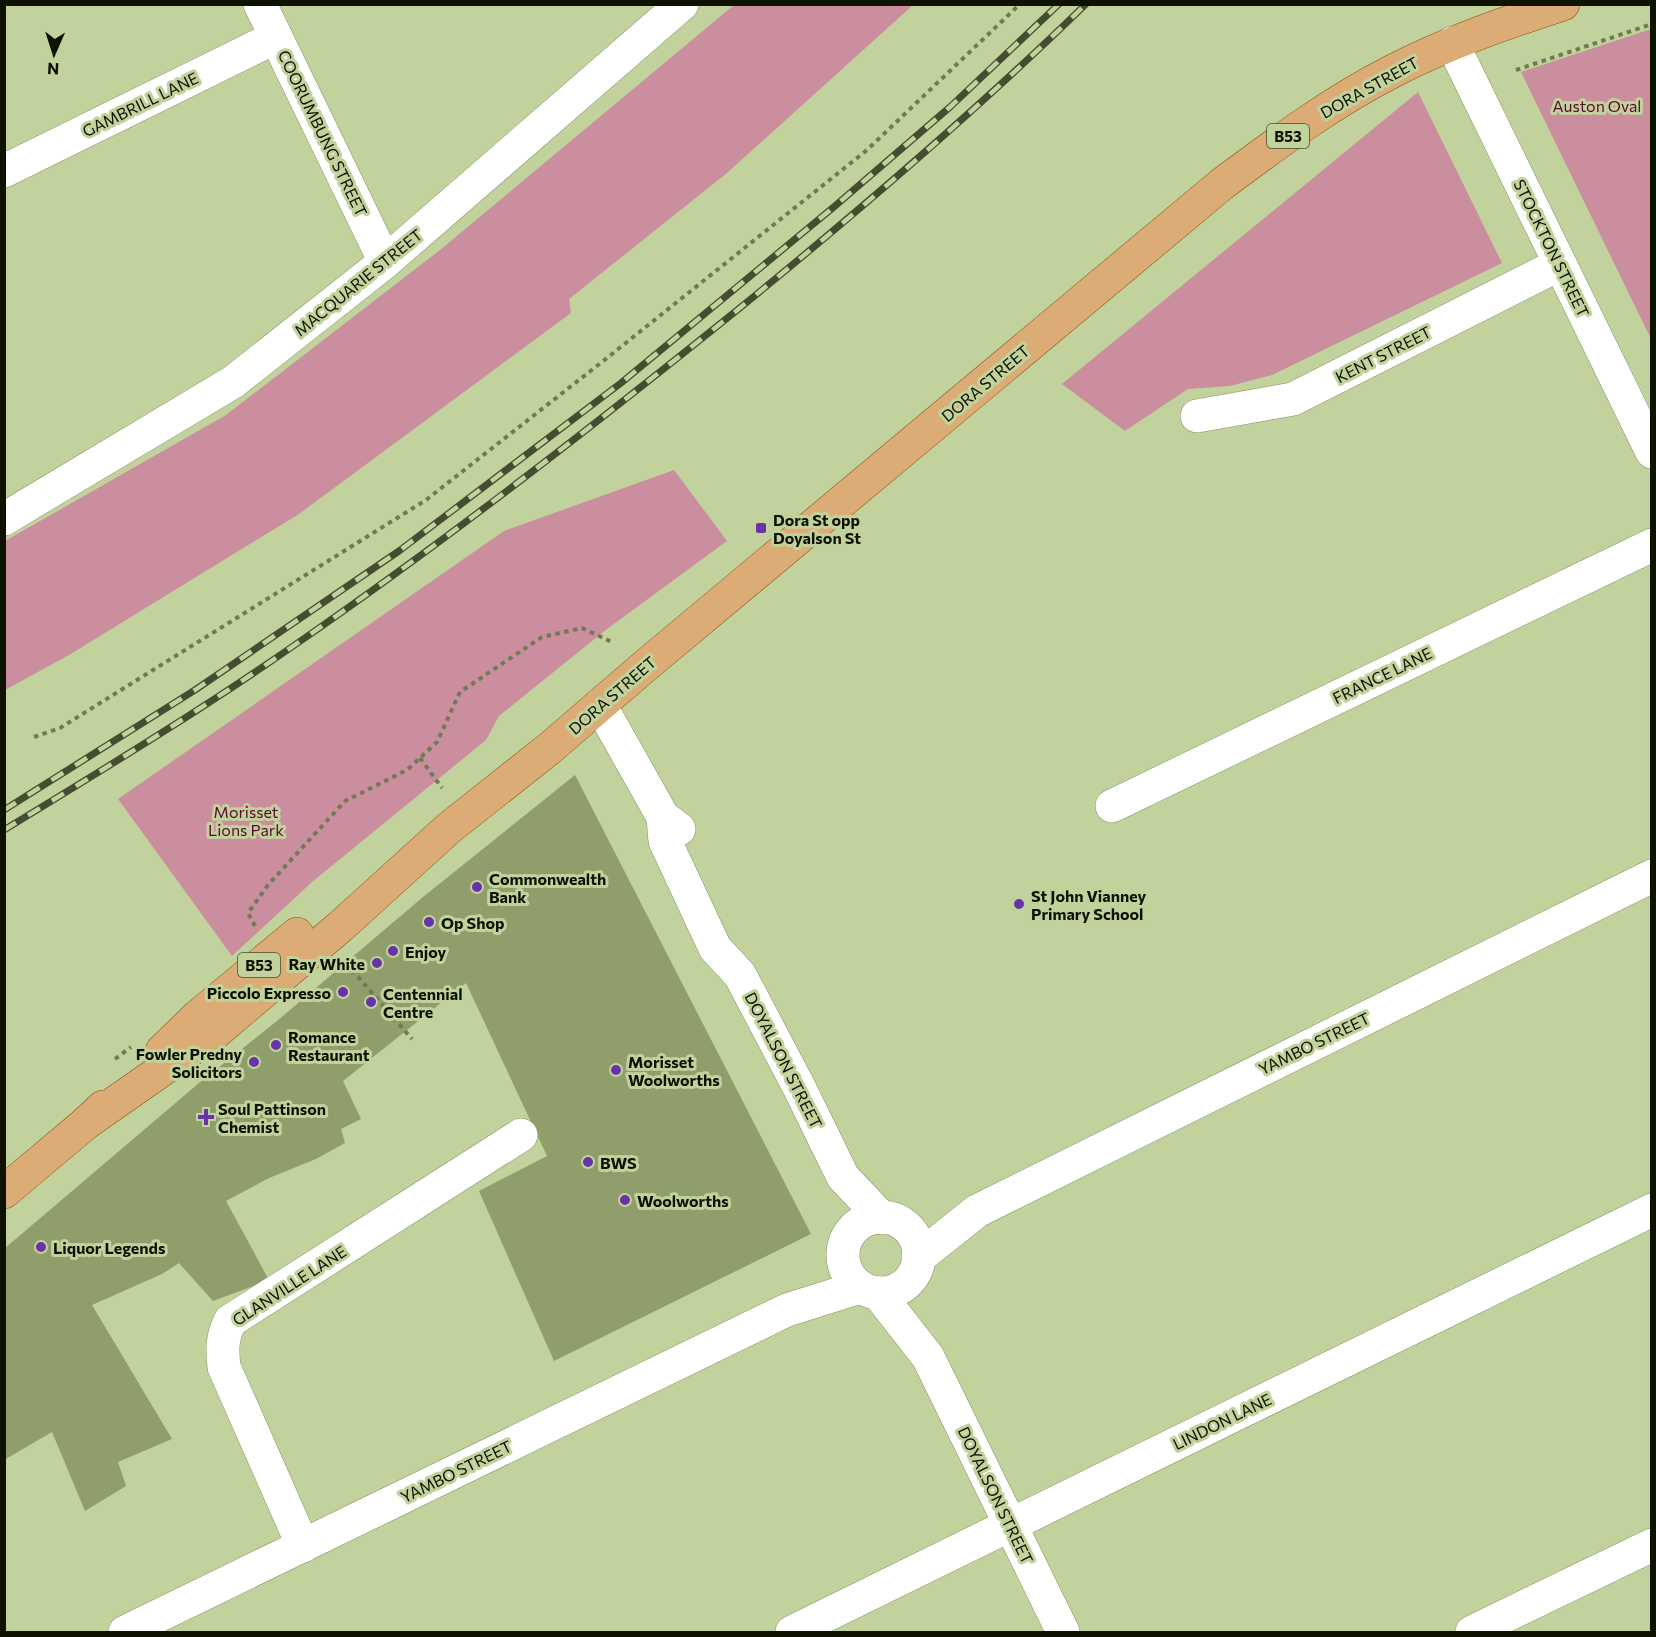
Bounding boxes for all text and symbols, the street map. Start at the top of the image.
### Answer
north arrow [24,24,84,84]
street label: COORUMBUNG STREET [274,47,372,219]
street label: DORA STREET [1317,52,1421,122]
text: N [47,60,60,79]
street label: GAMBRILL LANE [79,68,201,140]
park label: Auston Oval [1553,96,1641,115]
road number: B53 [1267,124,1309,148]
street label: STOCKTON STREET [1510,176,1594,320]
street label: MACQUARIE STREET [290,224,426,340]
street label: KENT STREET [1332,322,1434,386]
street label: DORA STREET [937,341,1033,425]
place label: Dora St opp Doyalson St [773,510,861,547]
marker: Dora St opp Doyalson St [754,521,768,535]
street label: FRANCE LANE [1329,643,1435,707]
street label: DORA STREET [565,652,659,738]
park label: Morisset Lions Park [208,802,284,839]
place label: Commonwealth Bank [489,869,606,906]
marker: Commonwealth Bank [470,880,484,894]
place label: St John Vianney Primary School [1031,886,1146,923]
marker: St John Vianney Primary School [1012,897,1026,911]
place label: Op Shop [441,913,504,932]
marker: Op Shop [422,915,436,929]
place label: Enjoy [405,942,446,961]
marker: Enjoy [386,944,400,958]
road number: B53 [238,953,280,977]
place label: Ray White [288,954,365,973]
marker: Ray White [370,956,384,970]
place label: Piccolo Expresso [207,983,331,1002]
place label: Centennial Centre [383,984,463,1021]
marker: Piccolo Expresso [336,985,350,999]
street label: DOYALSON STREET [741,989,827,1131]
marker: Centennial Centre [364,995,378,1009]
street label: YAMBO STREET [1255,1008,1373,1078]
place label: Romance Restaurant [288,1027,370,1064]
marker: Romance Restaurant [269,1038,283,1052]
place label: Fowler Predny Solicitors [136,1044,242,1081]
place label: Morisset Woolworths [628,1052,720,1089]
marker: Fowler Predny Solicitors [247,1055,261,1069]
marker: Morisset Woolworths [609,1063,623,1077]
place label: Soul Pattinson Chemist [218,1099,326,1136]
marker: Soul Pattinson Chemist [199,1110,213,1124]
place label: BWS [600,1153,637,1172]
marker: BWS [581,1155,595,1169]
place label: Woolworths [637,1191,729,1210]
marker: Woolworths [618,1193,632,1207]
place label: Liquor Legends [53,1238,165,1257]
marker: Liquor Legends [34,1240,48,1254]
street label: GLANVILLE LANE [228,1241,350,1329]
street label: LINDON LANE [1170,1389,1274,1453]
street label: DOYALSON STREET [954,1423,1038,1567]
street label: YAMBO STREET [397,1436,515,1506]

